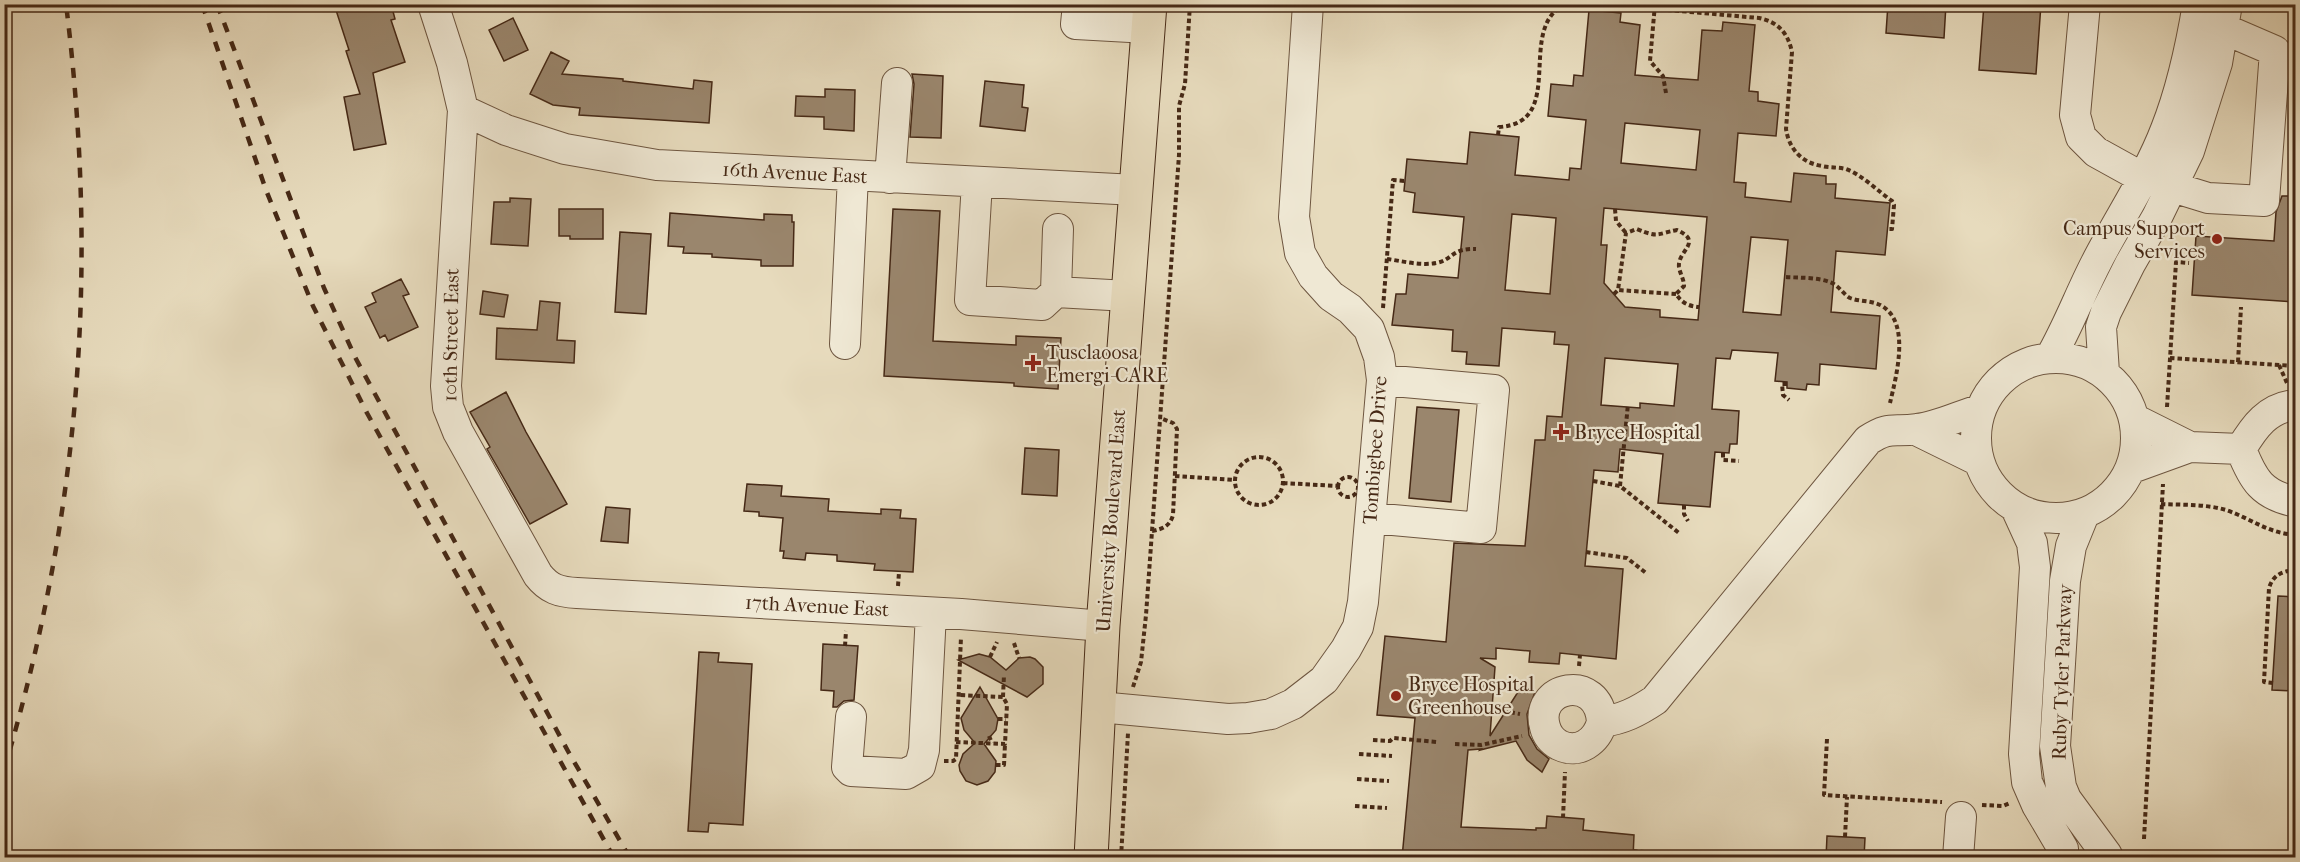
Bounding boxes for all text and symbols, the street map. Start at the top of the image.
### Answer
street label: 16th Avenue East [722,158,868,188]
place label: Campus Support Services [2063,217,2205,263]
marker: Campus Support Services [2210,232,2224,246]
street label: 10th Street East [438,268,464,402]
place label: Tusclaoosa Emergi-CARE [1046,341,1168,387]
marker: Tusclaoosa Emergi-CARE [1024,354,1042,372]
street label: Tombigbee Drive [1358,375,1392,525]
street label: University Boulevard East [1092,409,1130,633]
place label: Bryce Hospital [1574,421,1701,444]
marker: Bryce Hospital [1552,423,1570,441]
street label: Ruby Tyler Parkway [2047,582,2077,760]
street label: 17th Avenue East [744,591,890,621]
place label: Bryce Hospital Greenhouse [1408,673,1535,719]
marker: Bryce Hospital Greenhouse [1389,689,1403,703]

